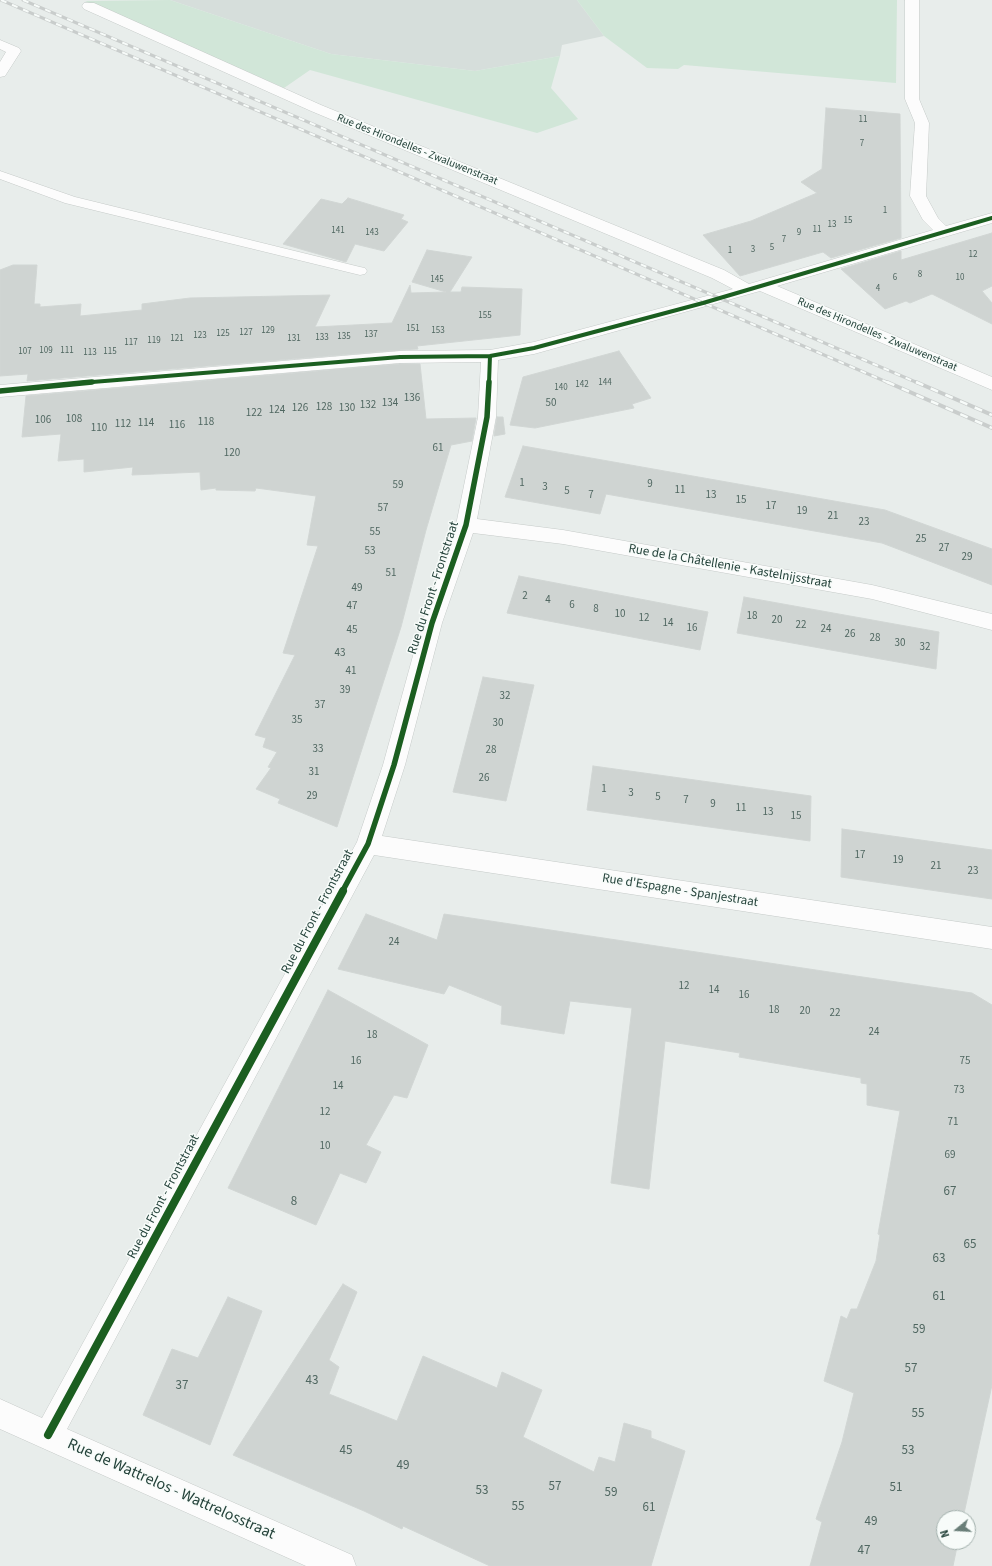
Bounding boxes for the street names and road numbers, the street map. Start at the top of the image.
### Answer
street label: Rue des Hirondelles - Zwaluwenstraat [335,112,499,188]
street label: Rue des Hirondelles - Zwaluwenstraat [795,295,959,375]
street label: Rue du Front - Frontstraat [405,520,463,656]
street label: Rue de la Châtellenie - Kastelnijsstraat [627,541,833,593]
street label: Rue du Front - Frontstraat [279,847,357,977]
street label: Rue d'Espagne - Spanjestraat [601,871,759,911]
street label: Rue du Front - Frontstraat [125,1132,203,1262]
street label: Rue de Wattrelos - Wattrelosstraat [64,1435,278,1545]

